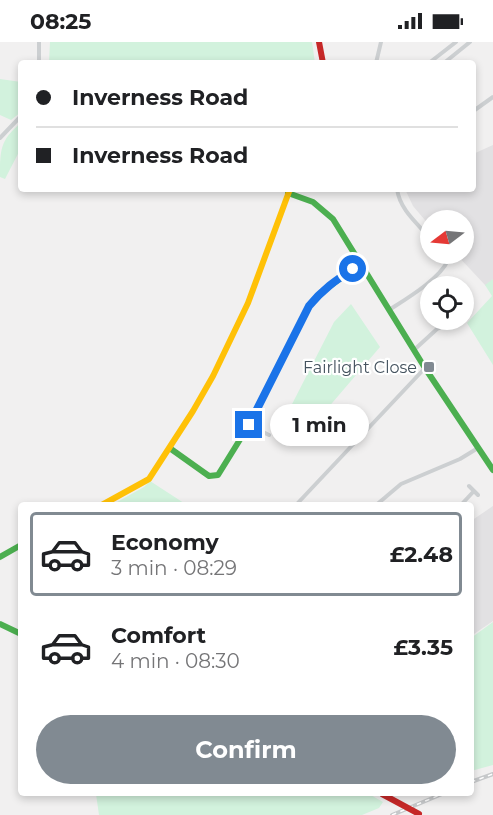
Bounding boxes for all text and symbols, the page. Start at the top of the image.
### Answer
text: 08:25 [30,8,91,35]
text: Inverness Road [72,84,248,111]
text: Inverness Road [72,142,248,169]
north arrow [420,210,474,264]
map controls [420,210,474,330]
route start [339,255,366,282]
button: locate [420,276,474,330]
place label: Fairlight Close [303,358,417,377]
marker: Fairlight Close [422,360,436,374]
callout: 1 min [270,404,369,446]
route end [235,411,262,438]
text: 1 min [292,413,347,437]
icon: car [39,527,93,581]
text: Economy [111,529,219,556]
text: £2.48 [390,541,453,568]
text: 3 min · 08:29 [111,556,237,580]
icon: car [39,620,93,674]
text: Comfort [111,622,206,649]
text: £3.35 [394,634,453,661]
text: 4 min · 08:30 [111,649,240,673]
button: Confirm [36,715,456,784]

